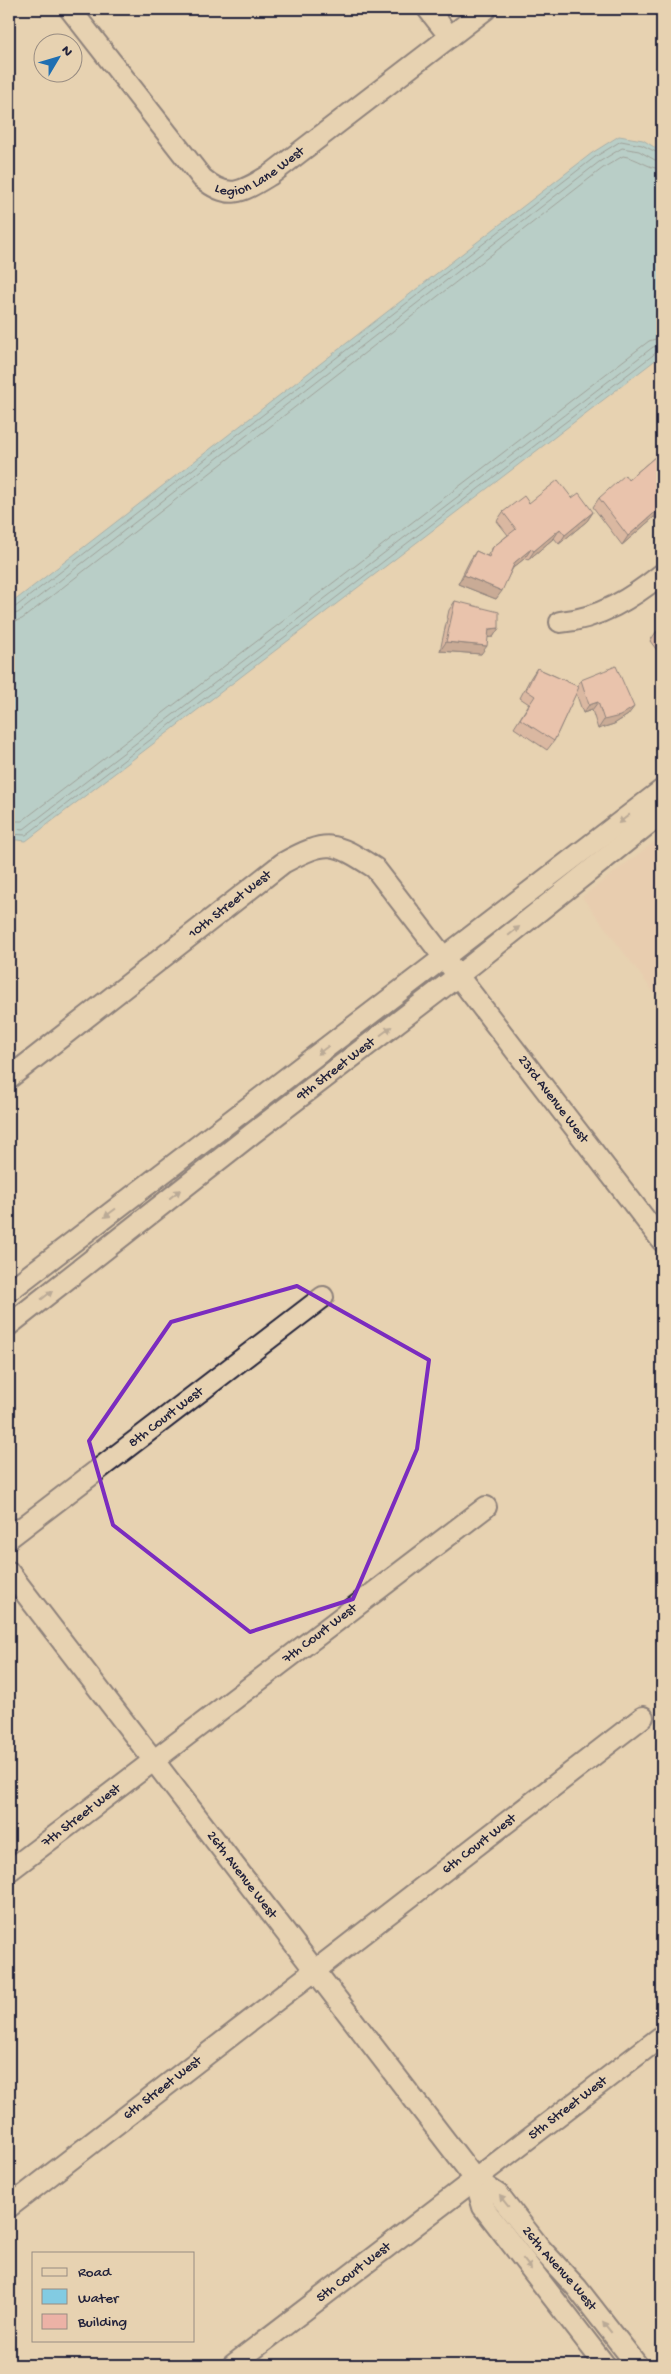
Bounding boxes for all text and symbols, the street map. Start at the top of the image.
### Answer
north arrow [32,32,82,82]
text: N [57,43,76,60]
street label: Legion Lane West [212,142,309,200]
one-way arrow [618,814,631,825]
street label: 10th Street West [184,866,276,943]
one-way arrow [508,925,521,936]
one-way arrow [379,1025,392,1036]
street label: 9th Street West [293,1033,380,1105]
one-way arrow [317,1045,330,1056]
street label: 23rd Avenue West [514,1052,593,1148]
one-way arrow [168,1189,181,1200]
one-way arrow [103,1208,117,1218]
one-way arrow [40,1289,53,1300]
street label: 8th Court West [125,1383,208,1452]
street label: 7th Court West [278,1599,362,1668]
street label: 7th Street West [38,1780,125,1852]
street label: 6th Court West [439,1809,521,1878]
street label: 26th Avenue West [203,1828,281,1923]
street label: 6th Street West [120,2052,206,2124]
street label: 5th Street West [525,2072,612,2144]
one-way arrow [499,2195,510,2208]
street label: 26th Avenue West [518,2223,601,2315]
street label: 5th Court West [313,2238,395,2306]
legend [32,2252,195,2342]
one-way arrow [521,2257,532,2270]
text: Road [78,2264,112,2282]
text: Water [78,2290,120,2308]
text: Building [77,2314,127,2332]
one-way arrow [602,2320,612,2334]

